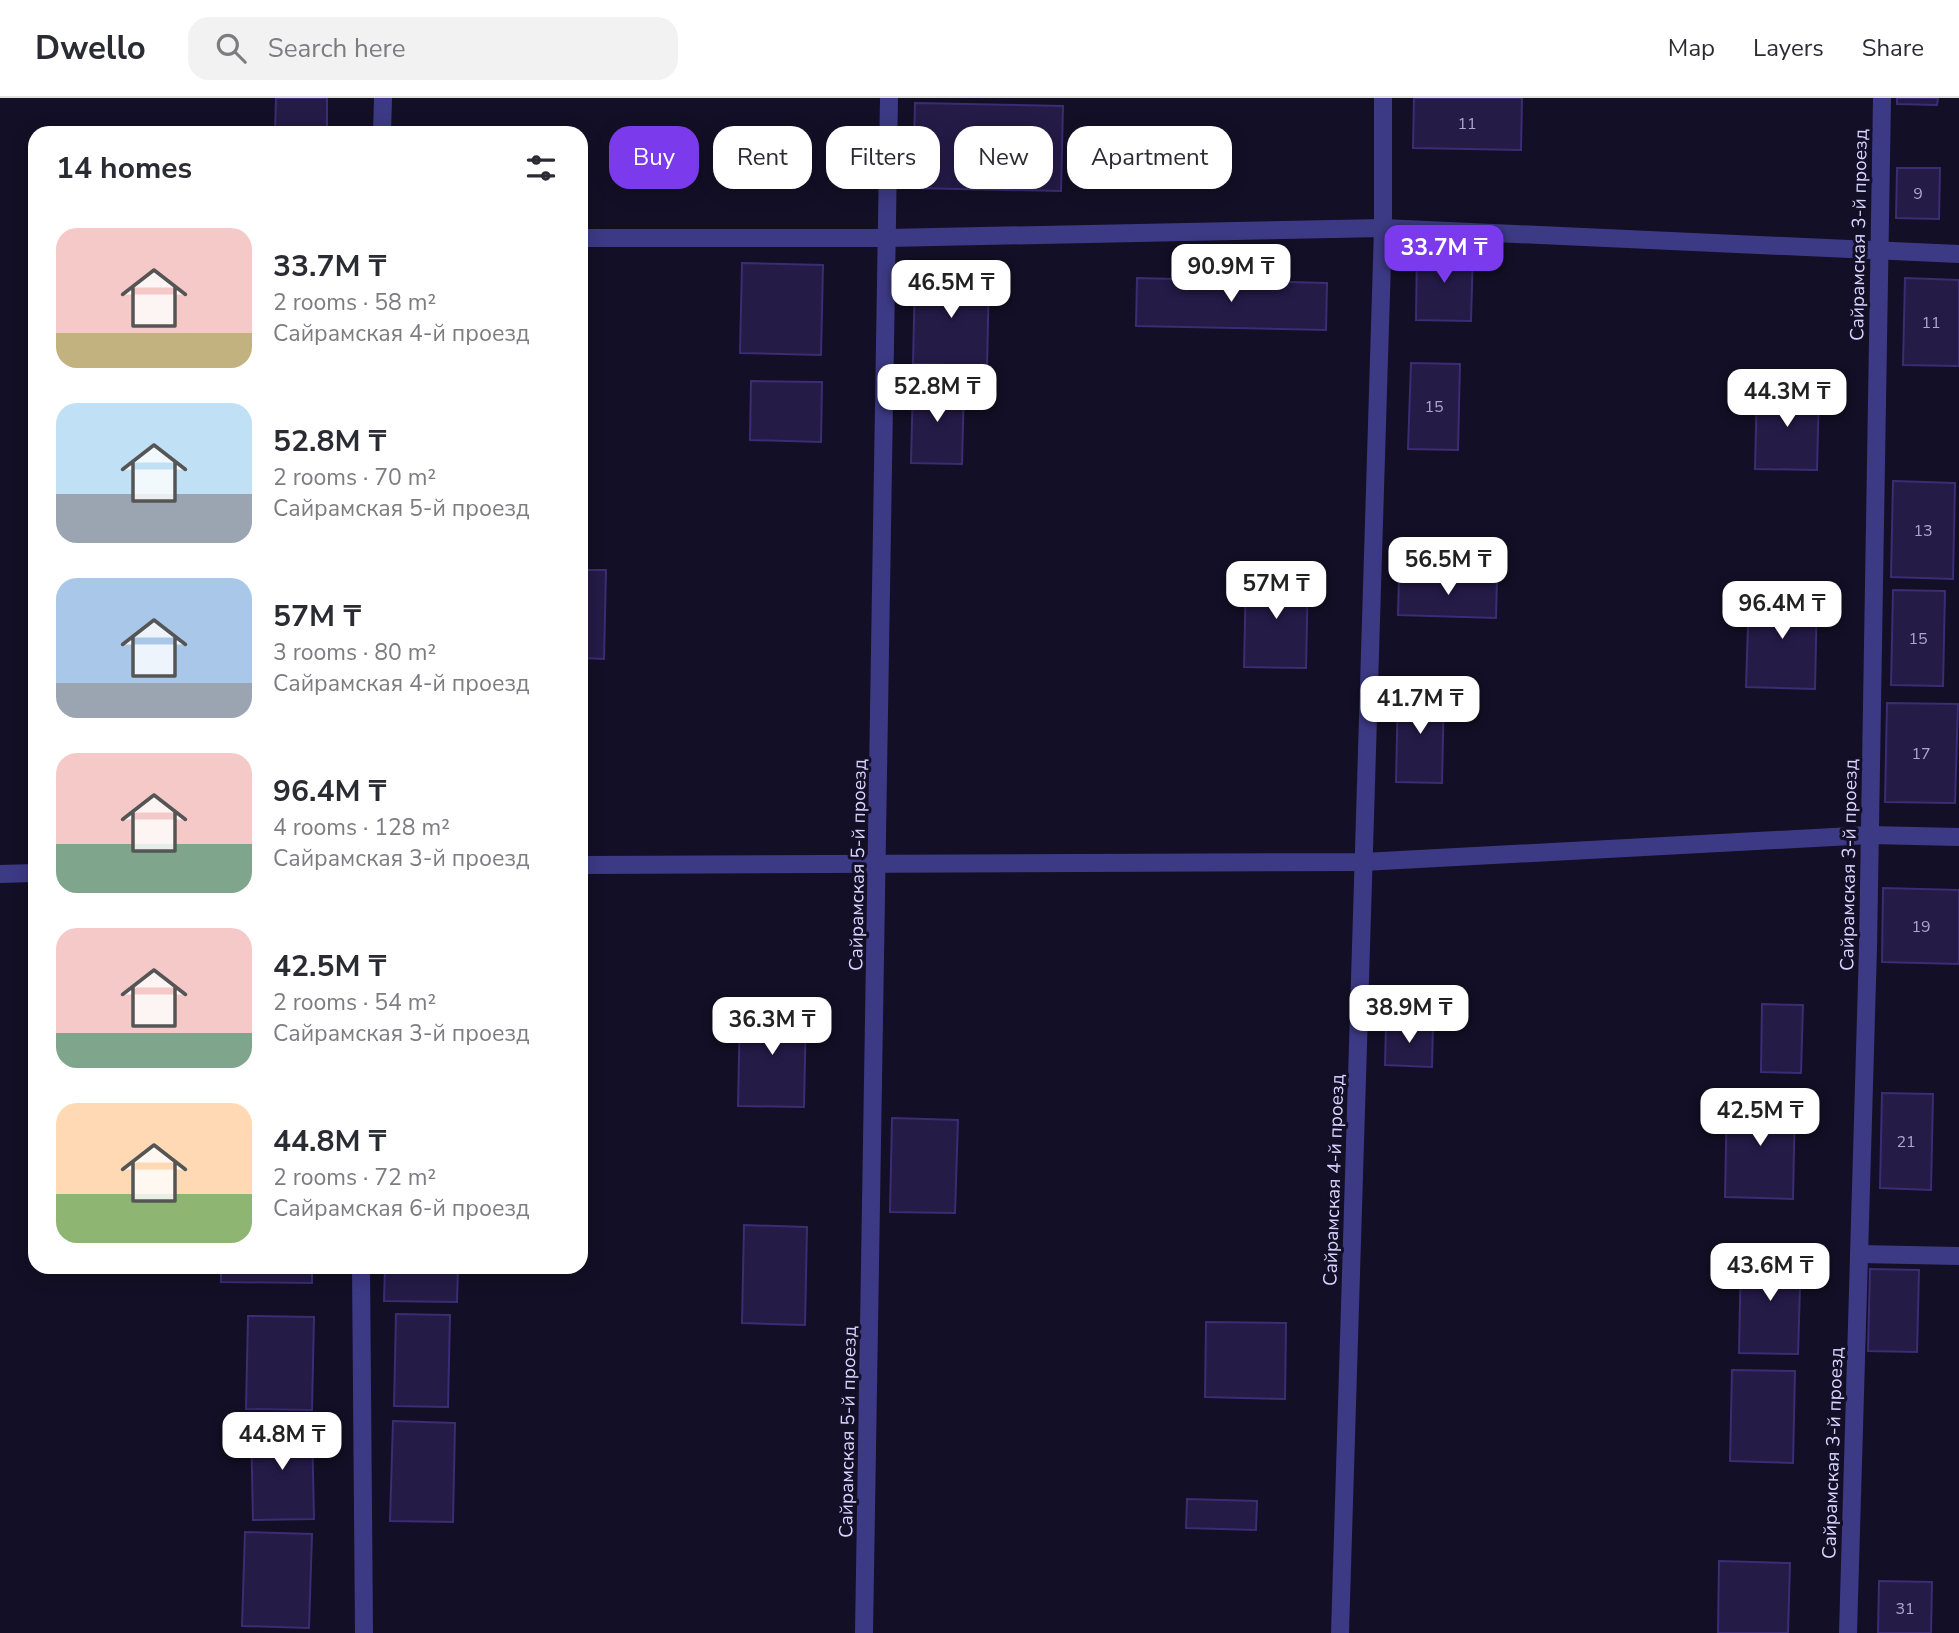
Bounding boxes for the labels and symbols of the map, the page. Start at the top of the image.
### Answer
house number: 11 [1457,113,1477,135]
street label: Сайрамская 3-й проезд [1844,129,1874,341]
house number: 9 [1913,183,1923,205]
pin: 33.7M ₸ [1379,226,1509,285]
pin: 90.9M ₸ [1166,244,1296,304]
pin: 46.5M ₸ [886,260,1016,320]
house number: 11 [1921,312,1941,334]
pin: 52.8M ₸ [872,364,1002,424]
pin: 44.3M ₸ [1722,370,1852,429]
house number: 15 [1424,396,1444,418]
house number: 13 [1913,520,1933,542]
pin: 56.5M ₸ [1383,538,1513,597]
pin: 57M ₸ [1227,561,1325,621]
pin: 96.4M ₸ [1717,582,1847,641]
house number: 15 [1908,628,1928,650]
pin: 41.7M ₸ [1355,676,1485,736]
house number: 17 [1911,743,1931,765]
street label: Сайрамская 5-й проезд [843,759,873,971]
street label: Сайрамская 3-й проезд [1834,759,1864,971]
house number: 19 [1911,916,1931,938]
pin: 38.9M ₸ [1344,986,1474,1045]
pin: 36.3M ₸ [707,998,837,1057]
street label: Сайрамская 4-й проезд [1317,1074,1351,1286]
pin: 42.5M ₸ [1695,1088,1825,1148]
house number: 21 [1896,1131,1916,1153]
pin: 43.6M ₸ [1705,1244,1835,1303]
street label: Сайрамская 5-й проезд [833,1326,863,1538]
street label: Сайрамская 3-й проезд [1816,1347,1850,1559]
pin: 44.8M ₸ [217,1412,347,1472]
house number: 31 [1895,1598,1915,1620]

